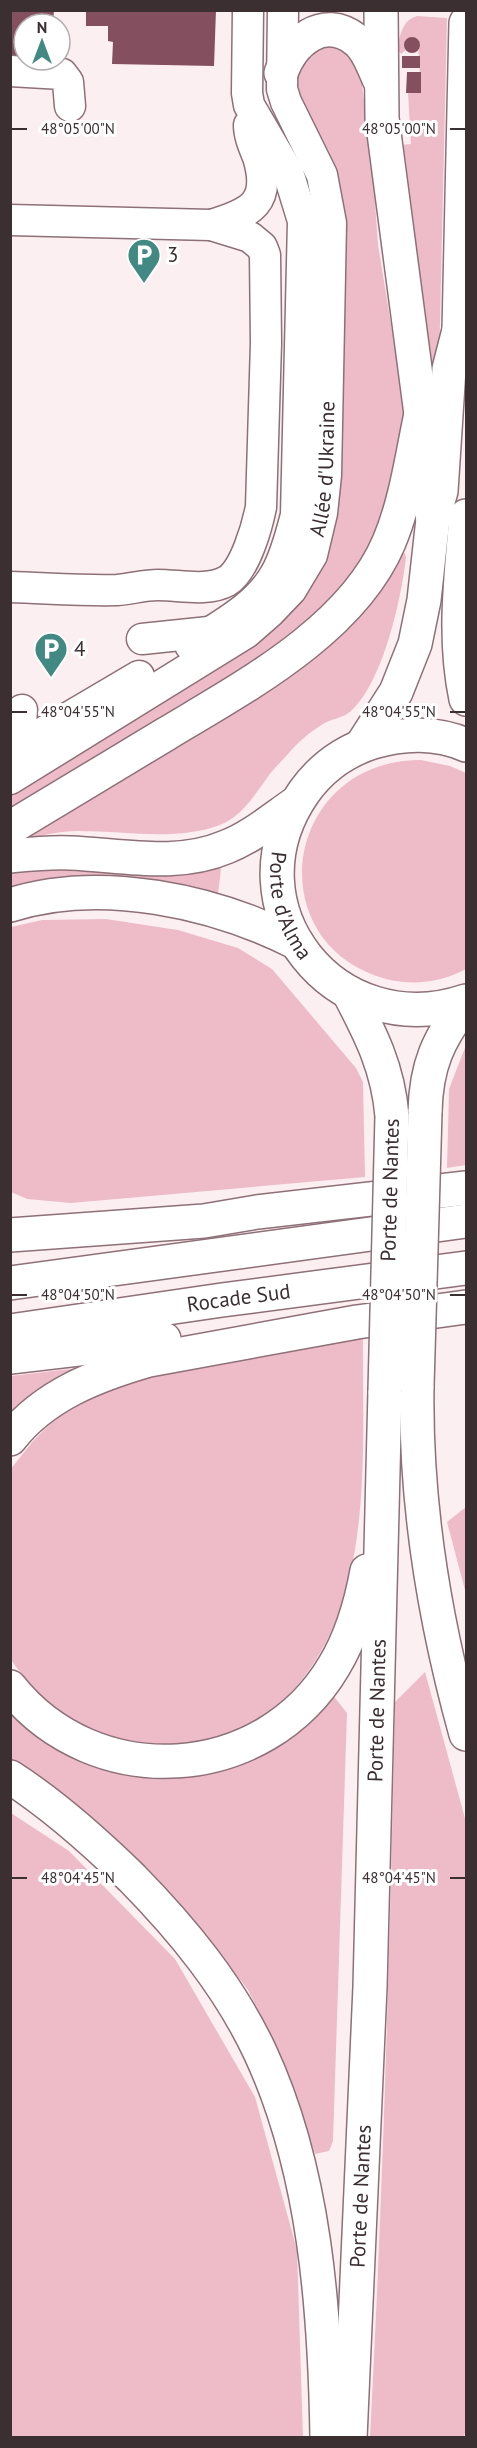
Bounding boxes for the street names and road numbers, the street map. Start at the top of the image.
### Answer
street label: Allée d'Ukraine [303,401,340,539]
street label: Porte d'Alma [264,850,318,965]
street label: Porte de Nantes [374,1118,405,1262]
street label: Rocade Sud [185,1277,292,1318]
street label: Porte de Nantes [361,1639,392,1782]
street label: Porte de Nantes [344,2124,377,2268]

